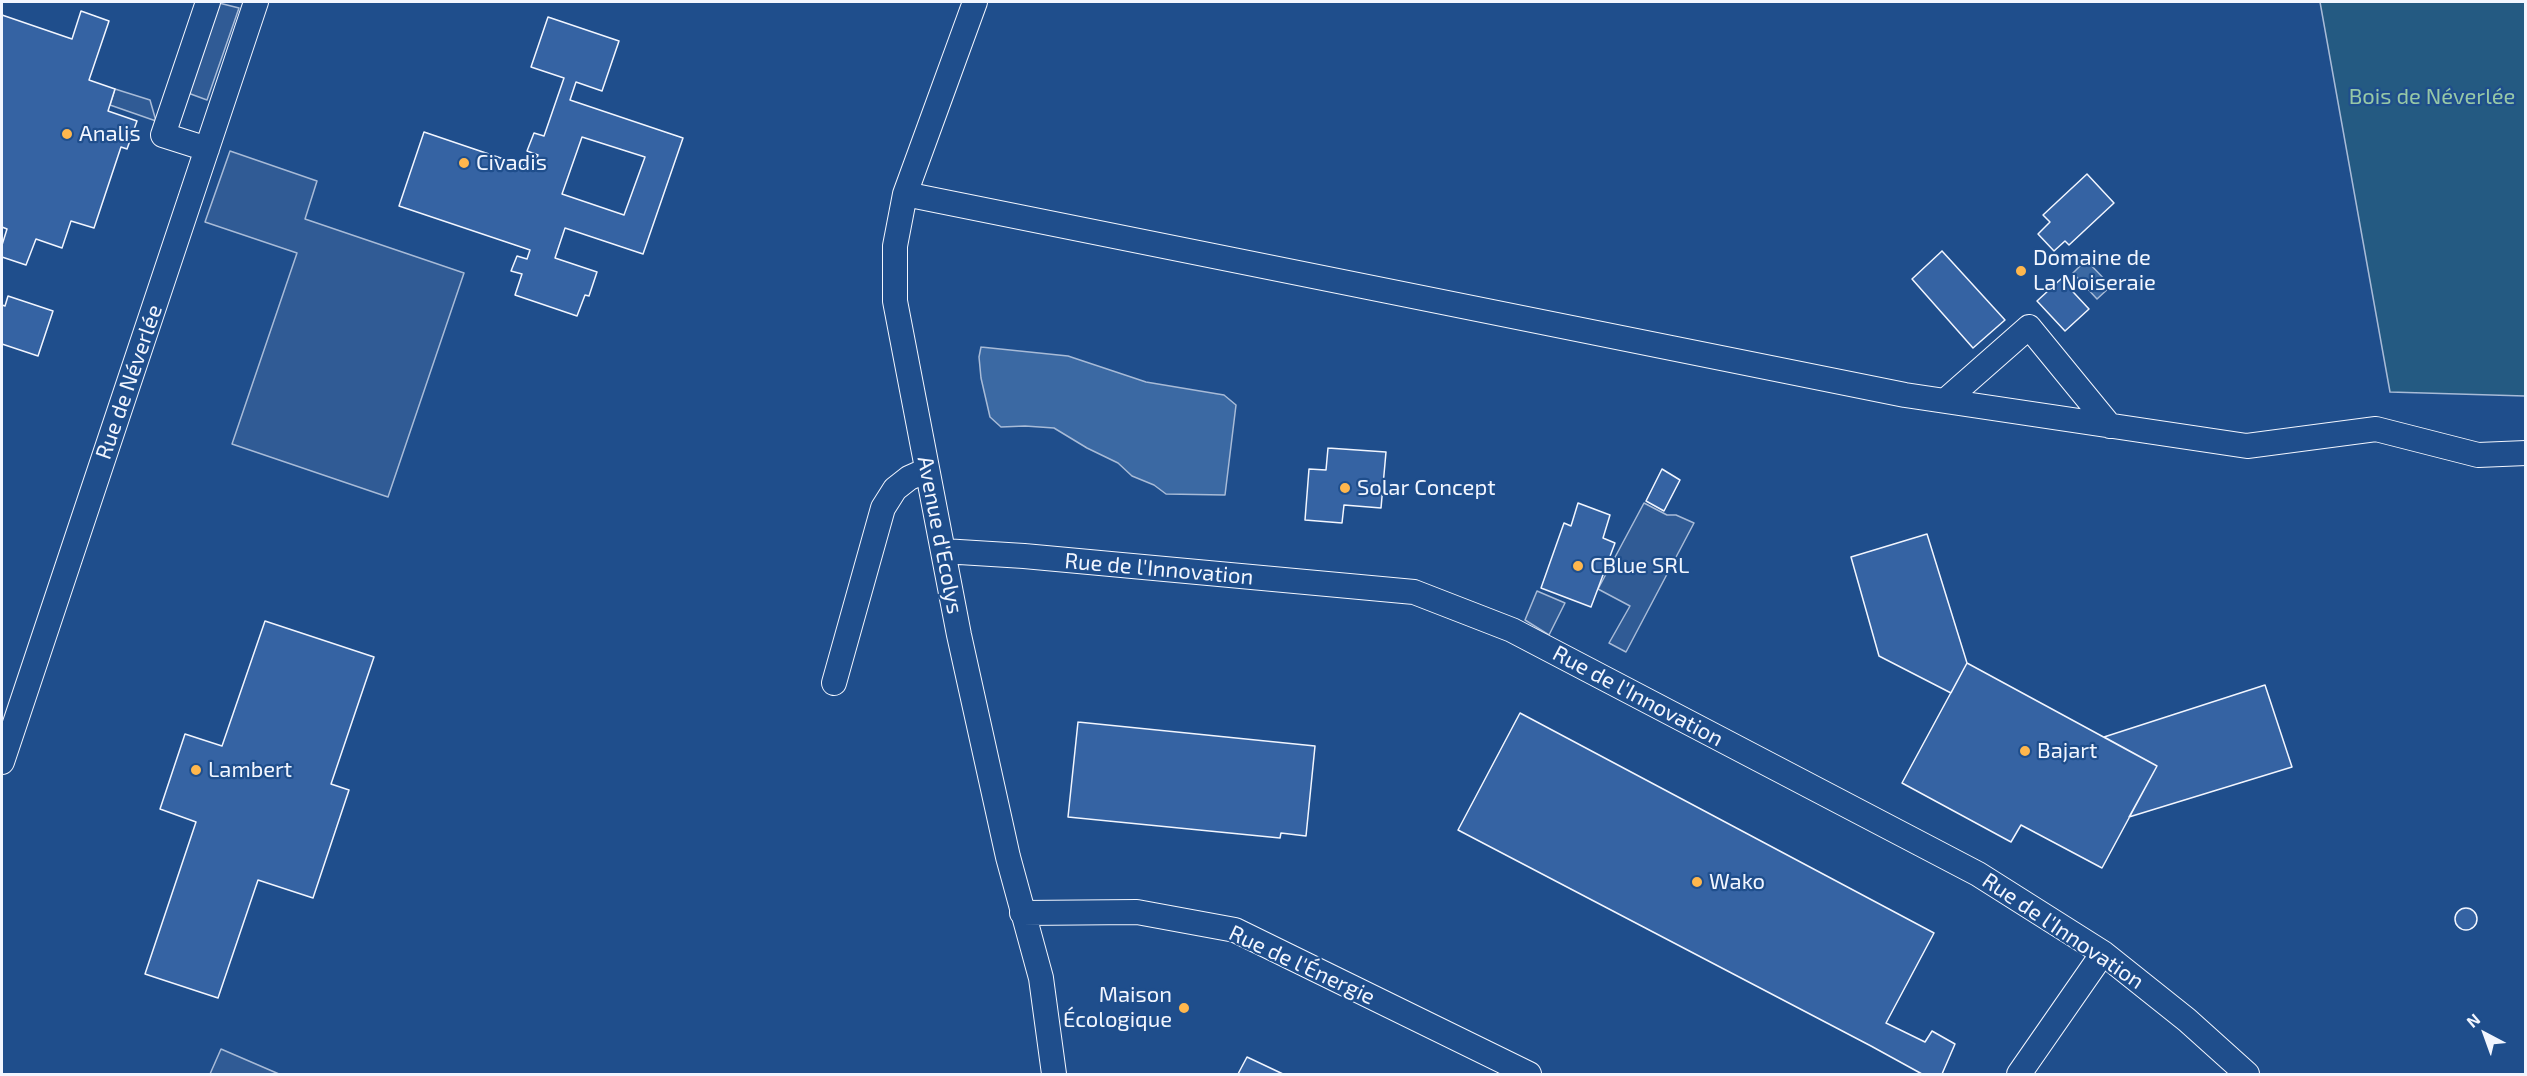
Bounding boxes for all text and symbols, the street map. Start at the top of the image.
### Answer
park label: Bois de Néverlée [2349,84,2515,110]
place label: Analis [79,121,141,147]
marker: Analis [60,127,74,141]
place label: Civadis [476,150,547,176]
marker: Civadis [457,156,471,170]
place label: Domaine de La Noiseraie [2033,245,2156,296]
marker: Domaine de La Noiseraie [2014,264,2028,278]
street label: Rue de Néverlée [90,301,168,463]
street label: Avenue d'Ecolys [912,454,968,616]
place label: Solar Concept [1357,475,1496,501]
marker: Solar Concept [1338,481,1352,495]
street label: Rue de l'Innovation [1064,548,1254,590]
place label: CBlue SRL [1590,553,1689,579]
marker: CBlue SRL [1571,559,1585,573]
street label: Rue de l'Innovation [1548,640,1728,752]
place label: Bajart [2037,738,2097,764]
marker: Bajart [2018,744,2032,758]
place label: Lambert [208,757,292,783]
marker: Lambert [189,763,203,777]
street label: Rue de l'Innovation [1977,867,2149,995]
place label: Wako [1709,869,1765,895]
marker: Wako [1690,875,1704,889]
street label: Rue de l'Énergie [1225,920,1379,1010]
place label: Maison Écologique [1063,982,1172,1034]
marker: Maison Écologique [1177,1001,1191,1015]
north arrow [2455,1004,2515,1064]
text: N [2462,1009,2483,1031]

